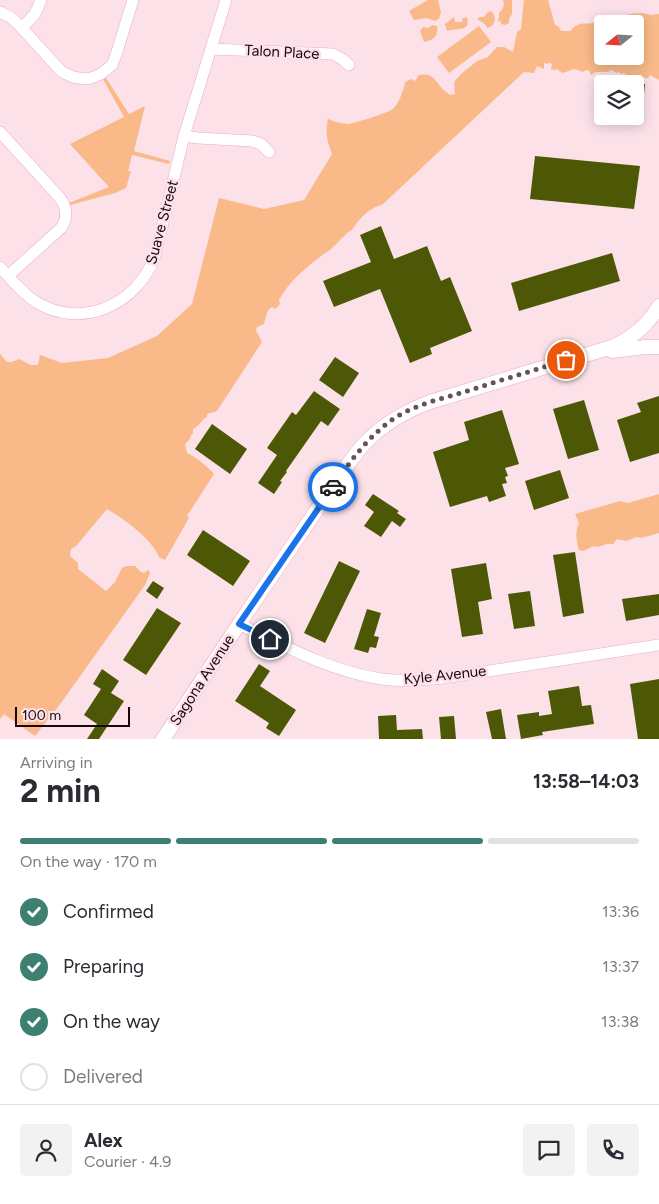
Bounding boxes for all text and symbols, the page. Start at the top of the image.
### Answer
north arrow [594,15,644,65]
map controls [594,15,644,125]
street label: Talon Place [244,41,320,63]
button: layers [594,75,644,125]
street label: Suave Street [142,178,182,266]
pin [545,339,587,381]
icon: bag [552,346,580,374]
courier [308,462,358,512]
icon: car [319,473,347,501]
pin [249,618,291,660]
icon: home [256,625,284,653]
street label: Sagona Avenue [166,631,238,729]
street label: Kyle Avenue [403,662,487,688]
scale bar [15,704,130,727]
text: 100 m [22,707,61,724]
text: Arriving in [20,753,92,772]
text: 13:58–14:03 [533,770,639,793]
text: 2 min [20,772,101,810]
text: On the way · 170 m [20,852,157,871]
icon: check [20,898,48,926]
text: Confirmed [63,900,154,923]
text: 13:36 [602,902,639,921]
icon: check [20,953,48,981]
text: Preparing [63,955,144,978]
text: 13:37 [602,957,639,976]
icon: check [20,1008,48,1036]
text: On the way [63,1010,160,1033]
text: 13:38 [601,1012,639,1031]
text: Delivered [63,1065,143,1088]
button: person [20,1124,72,1176]
button: chat [523,1124,575,1176]
button: phone [587,1124,639,1176]
text: Alex [84,1129,123,1152]
text: Courier · 4.9 [84,1152,171,1171]

